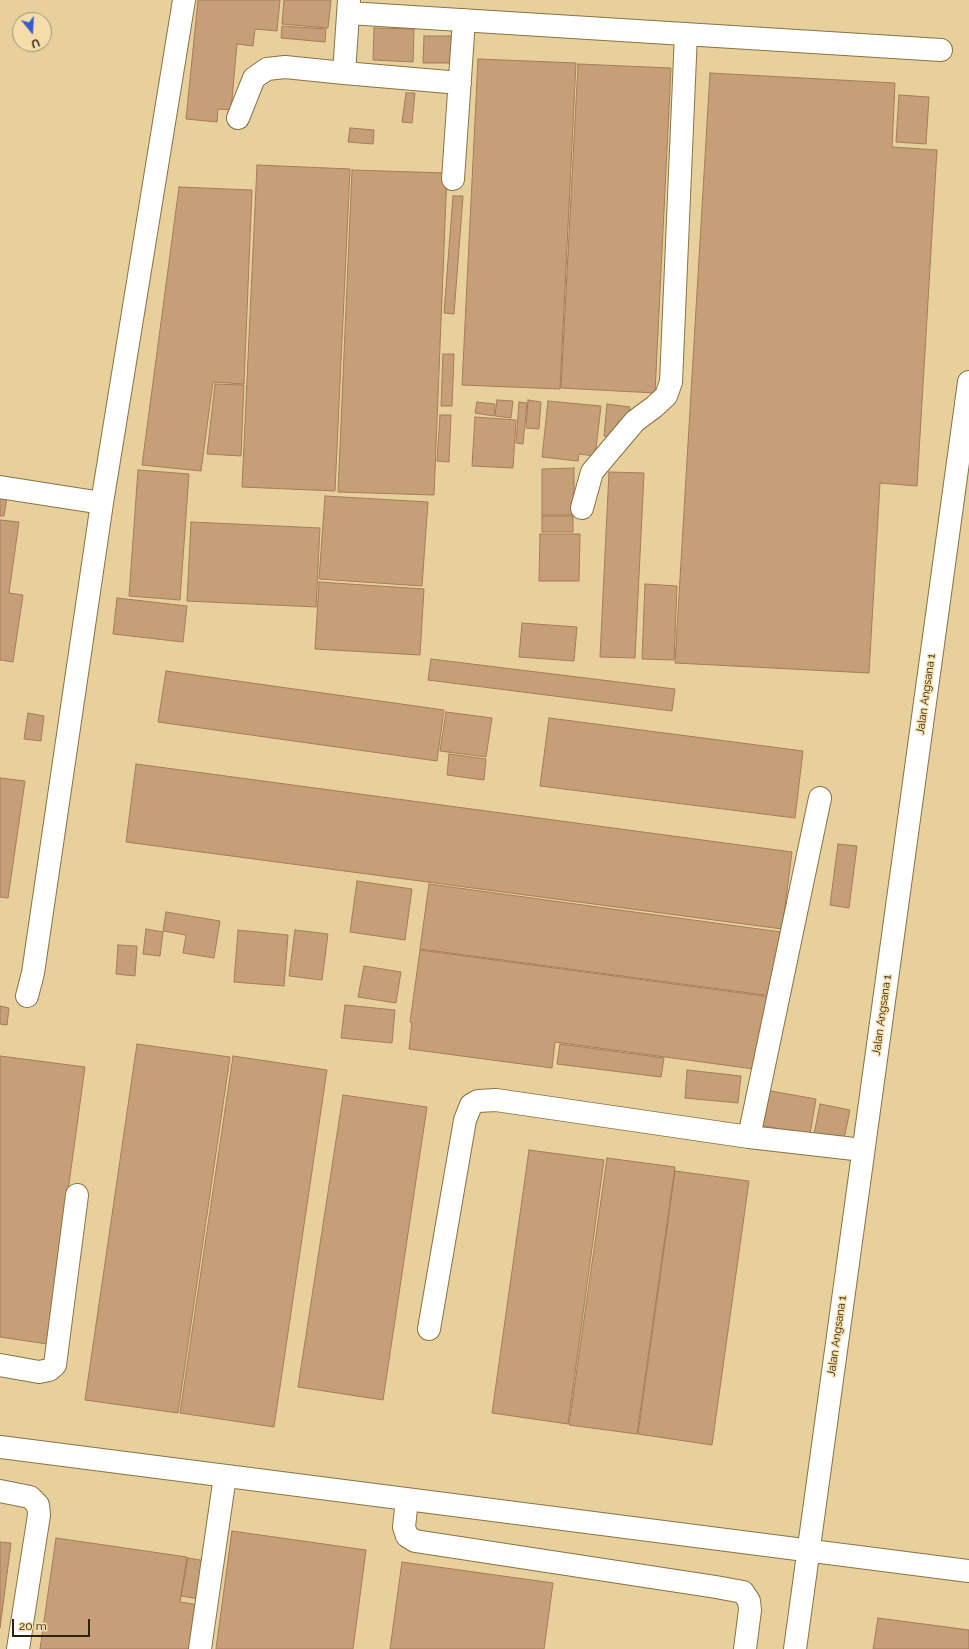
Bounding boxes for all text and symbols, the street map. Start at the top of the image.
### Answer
north arrow [12,12,52,52]
text: U [30,35,41,50]
street label: Jalan Angsana 1 [914,653,938,735]
street label: Jalan Angsana 1 [870,974,894,1056]
street label: Jalan Angsana 1 [825,1295,849,1377]
scale bar [14,1611,92,1637]
text: 20 m [19,1619,47,1633]

